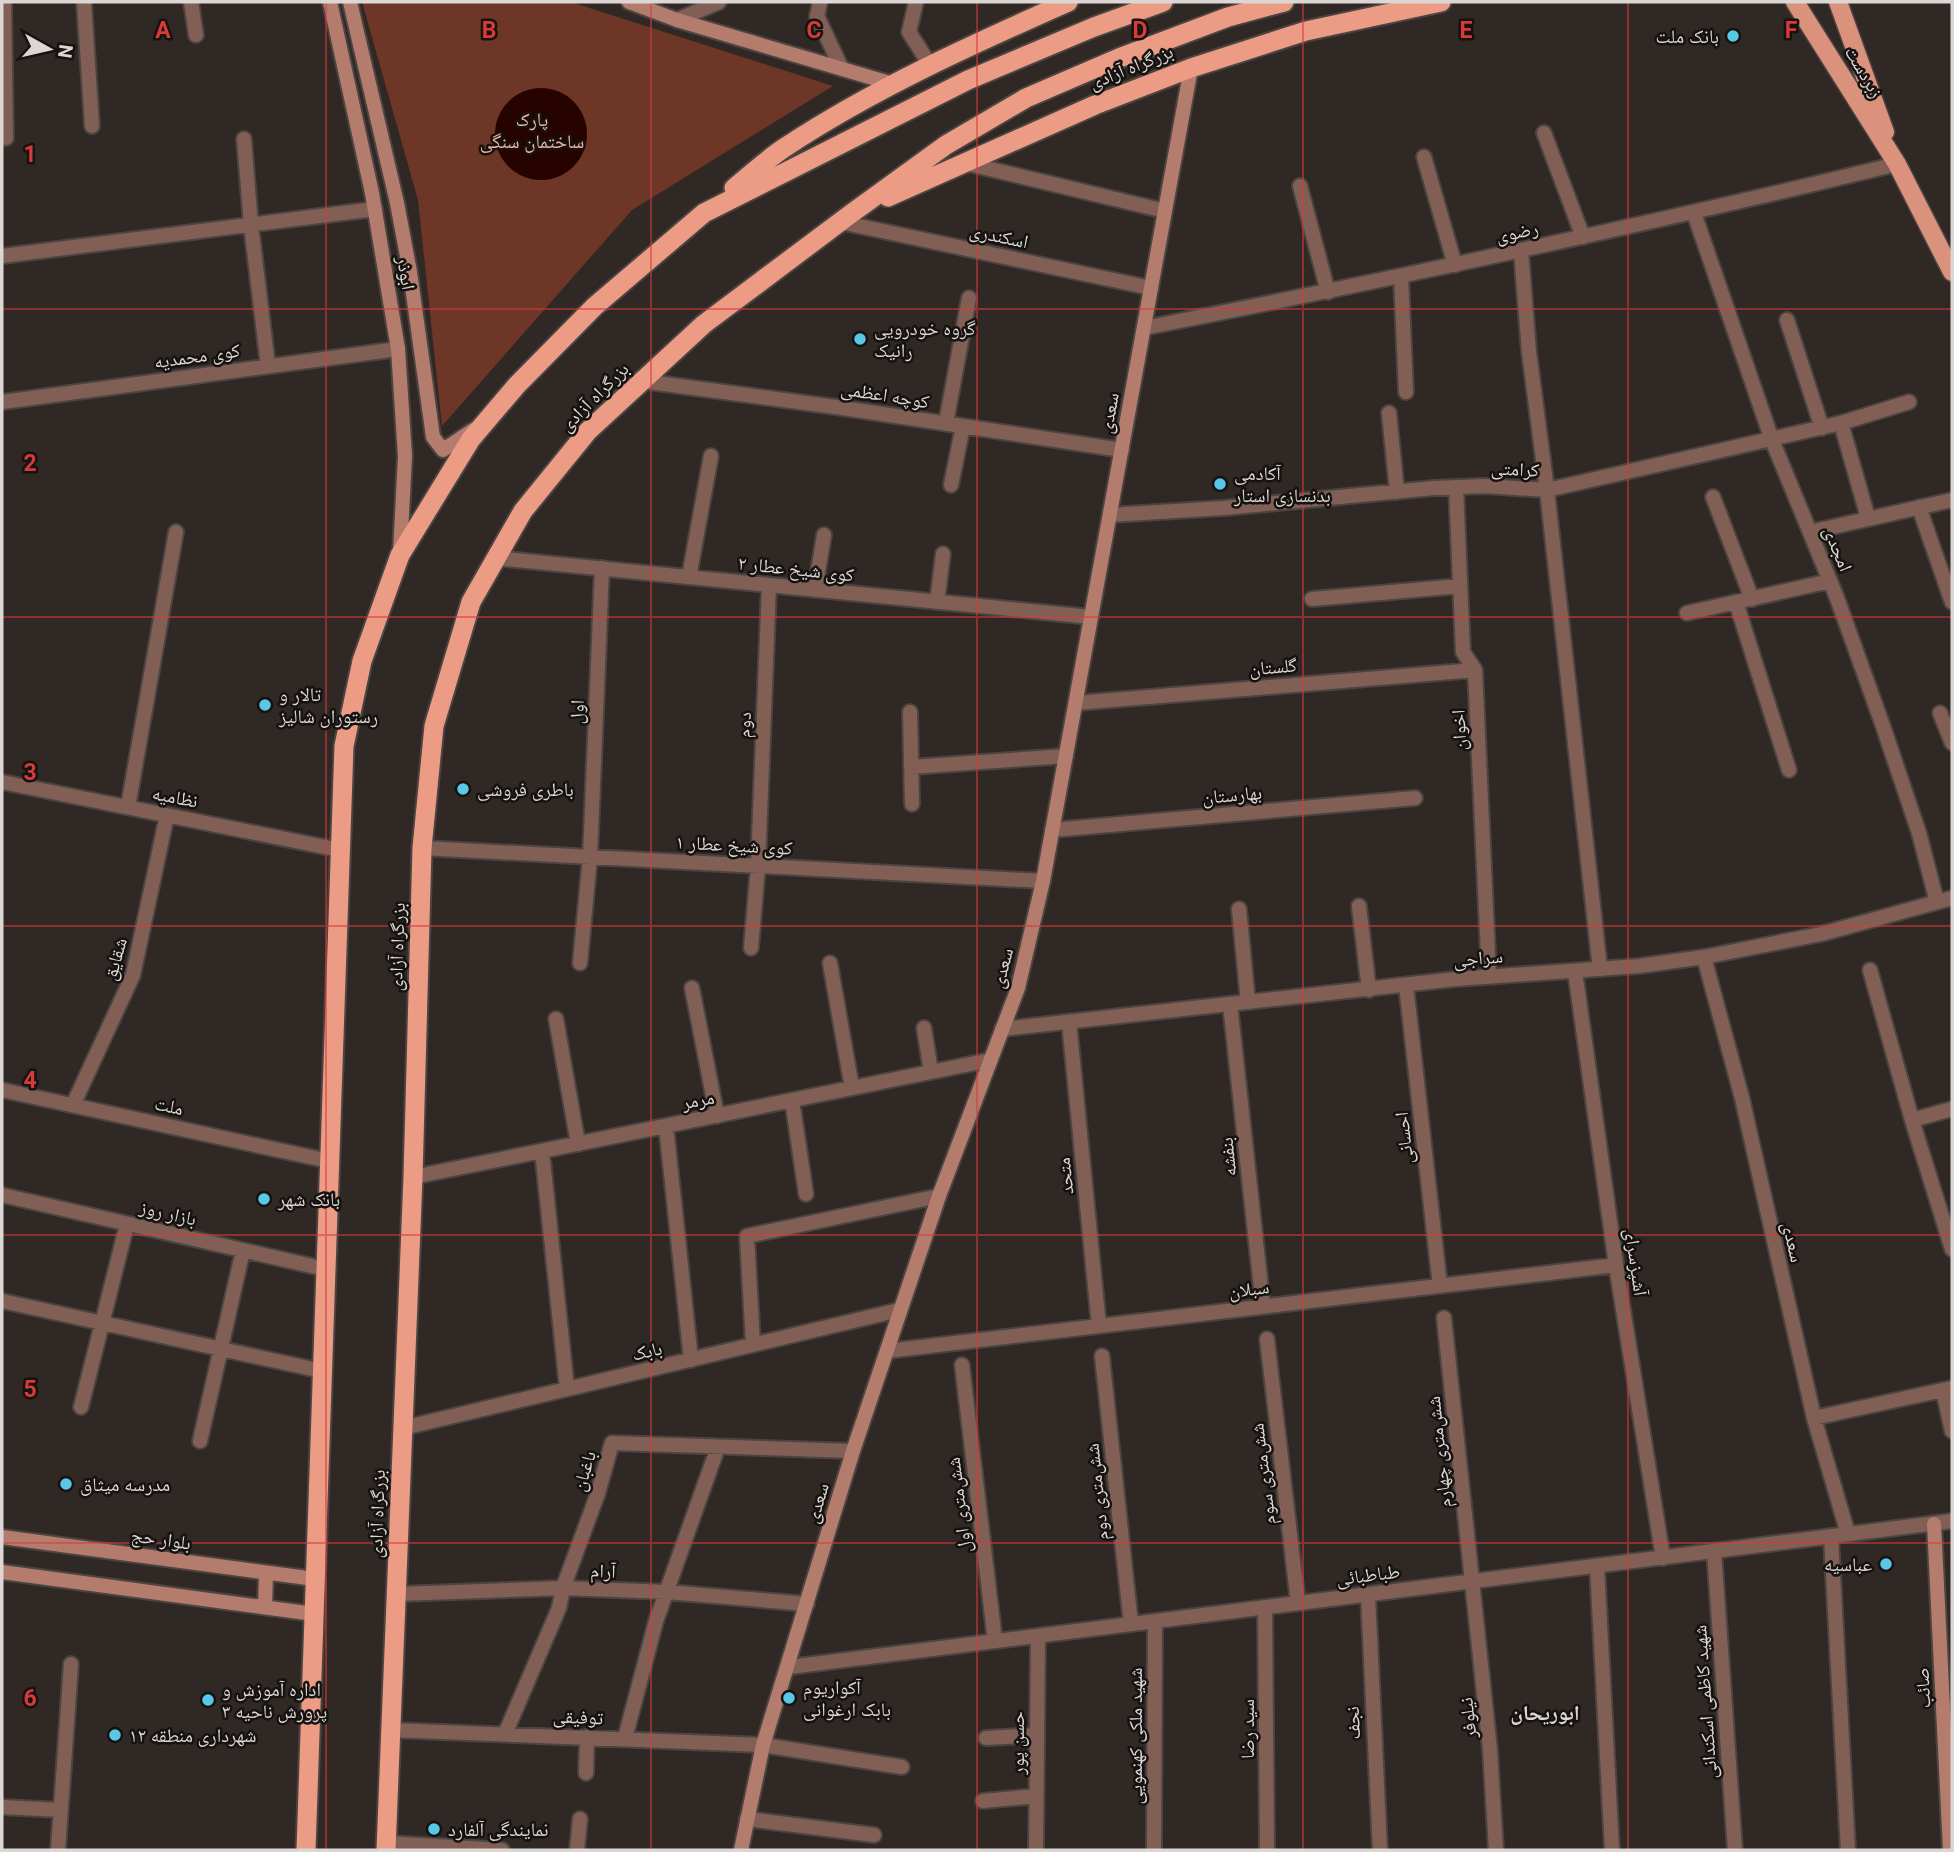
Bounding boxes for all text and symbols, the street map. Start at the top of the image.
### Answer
north arrow [14,14,84,84]
text: A [155,17,171,44]
text: B [482,17,496,44]
text: C [806,17,822,44]
text: D [1133,17,1147,44]
text: E [1460,17,1473,44]
text: F [1785,17,1798,44]
place label: بانک ملت [1655,25,1719,48]
marker: بانک ملت [1725,28,1741,44]
street label: بزرگراه آزادی [1086,40,1176,94]
street label: زبردست [1840,42,1888,102]
text: N [53,43,78,60]
park label: پارک ساختمان سنگی [480,108,584,153]
text: 1 [23,141,37,168]
street label: رضوی [1494,216,1540,248]
street label: اسکندری [968,219,1030,253]
street label: ابوذر [392,253,420,292]
place label: گروه خودرویی رانیک [874,317,976,362]
marker: گروه خودرویی رانیک [852,331,868,347]
street label: کوی محمدیه [153,339,242,373]
street label: بزرگراه آزادی [554,357,634,437]
street label: کوچه اعظمی [839,377,931,413]
street label: سعدی [1094,391,1124,435]
text: 2 [23,450,37,477]
street label: کرامتی [1490,456,1540,482]
place label: آکادمی بدنسازی استار [1233,462,1331,507]
marker: آکادمی بدنسازی استار [1212,476,1228,492]
street label: امجدی [1819,523,1857,575]
street label: کوی شیخ عطار ۲ [737,551,855,588]
street label: گلستان [1248,653,1298,681]
place label: تالار و رستوران شالیز [278,683,378,728]
marker: تالار و رستوران شالیز [257,697,273,713]
street label: اول [565,699,589,725]
street label: اخوان [1446,709,1472,751]
street label: دوم [732,711,758,738]
text: 3 [23,759,37,786]
place label: باطری فروشی [477,778,574,801]
street label: نظامیه [150,781,200,813]
marker: باطری فروشی [455,781,471,797]
street label: بهارستان [1201,781,1263,809]
street label: کوی شیخ عطار ۱ [675,830,793,861]
street label: بزرگراه آزادی [384,902,410,992]
street label: شقایق [98,935,132,983]
street label: سراجی [1452,944,1504,972]
street label: سعدی [986,945,1018,991]
text: 4 [23,1067,37,1094]
street label: مرمر [679,1086,716,1115]
street label: ملت [153,1092,185,1120]
street label: احسانی [1390,1111,1418,1165]
street label: بنفشه [1215,1136,1241,1178]
street label: متحد [1052,1156,1078,1196]
place label: بانک شهر [277,1188,340,1211]
marker: بانک شهر [256,1191,272,1207]
street label: بازار روز [136,1195,199,1231]
street label: سعدی [1777,1219,1809,1265]
street label: آشپزسرای [1620,1227,1652,1298]
street label: سبلان [1227,1275,1271,1303]
street label: بابک [630,1336,664,1366]
text: 5 [23,1376,37,1403]
street label: شش‌متری چهارم [1422,1395,1458,1509]
street label: شش‌متری سوم [1245,1422,1283,1526]
street label: شش‌متری دوم [1080,1442,1116,1542]
street label: باغبان [567,1448,601,1494]
street label: شش‌متری اول [942,1456,976,1554]
street label: بزرگراه آزادی [364,1469,390,1559]
place label: مدرسه میثاق [80,1473,170,1496]
marker: مدرسه میثاق [58,1476,74,1492]
street label: سعدی [800,1480,834,1526]
street label: بلوار حج [130,1523,192,1556]
place label: عباسیه [1824,1553,1872,1576]
marker: عباسیه [1878,1556,1894,1572]
street label: آرام [590,1559,617,1585]
street label: طباطبائی [1335,1560,1401,1590]
street label: شهید کاظمی اسکندانی [1688,1624,1722,1780]
street label: شهید ملکی کهنمویی [1124,1667,1147,1805]
street label: صائب [1910,1667,1936,1709]
place label: آکواریوم بابک ارغوانی [803,1676,891,1721]
place label: اداره آموزش و پرورش ناحیه ۳ [222,1678,327,1723]
text: 6 [23,1685,37,1712]
marker: آکواریوم بابک ارغوانی [781,1690,797,1706]
marker: اداره آموزش و پرورش ناحیه ۳ [200,1692,216,1708]
street label: نیلوفر [1454,1696,1482,1741]
street label: سید رضا [1236,1699,1259,1759]
district label: ابوریحان [1510,1701,1580,1725]
street label: توفیقی [552,1705,604,1729]
street label: نجف [1341,1706,1365,1740]
street label: حسن پور [1006,1711,1029,1776]
place label: شهرداری منطقه ۱۲ [129,1724,256,1747]
marker: شهرداری منطقه ۱۲ [107,1727,123,1743]
place label: نمایندگی آلفارد [448,1818,549,1841]
marker: نمایندگی آلفارد [426,1821,442,1837]

